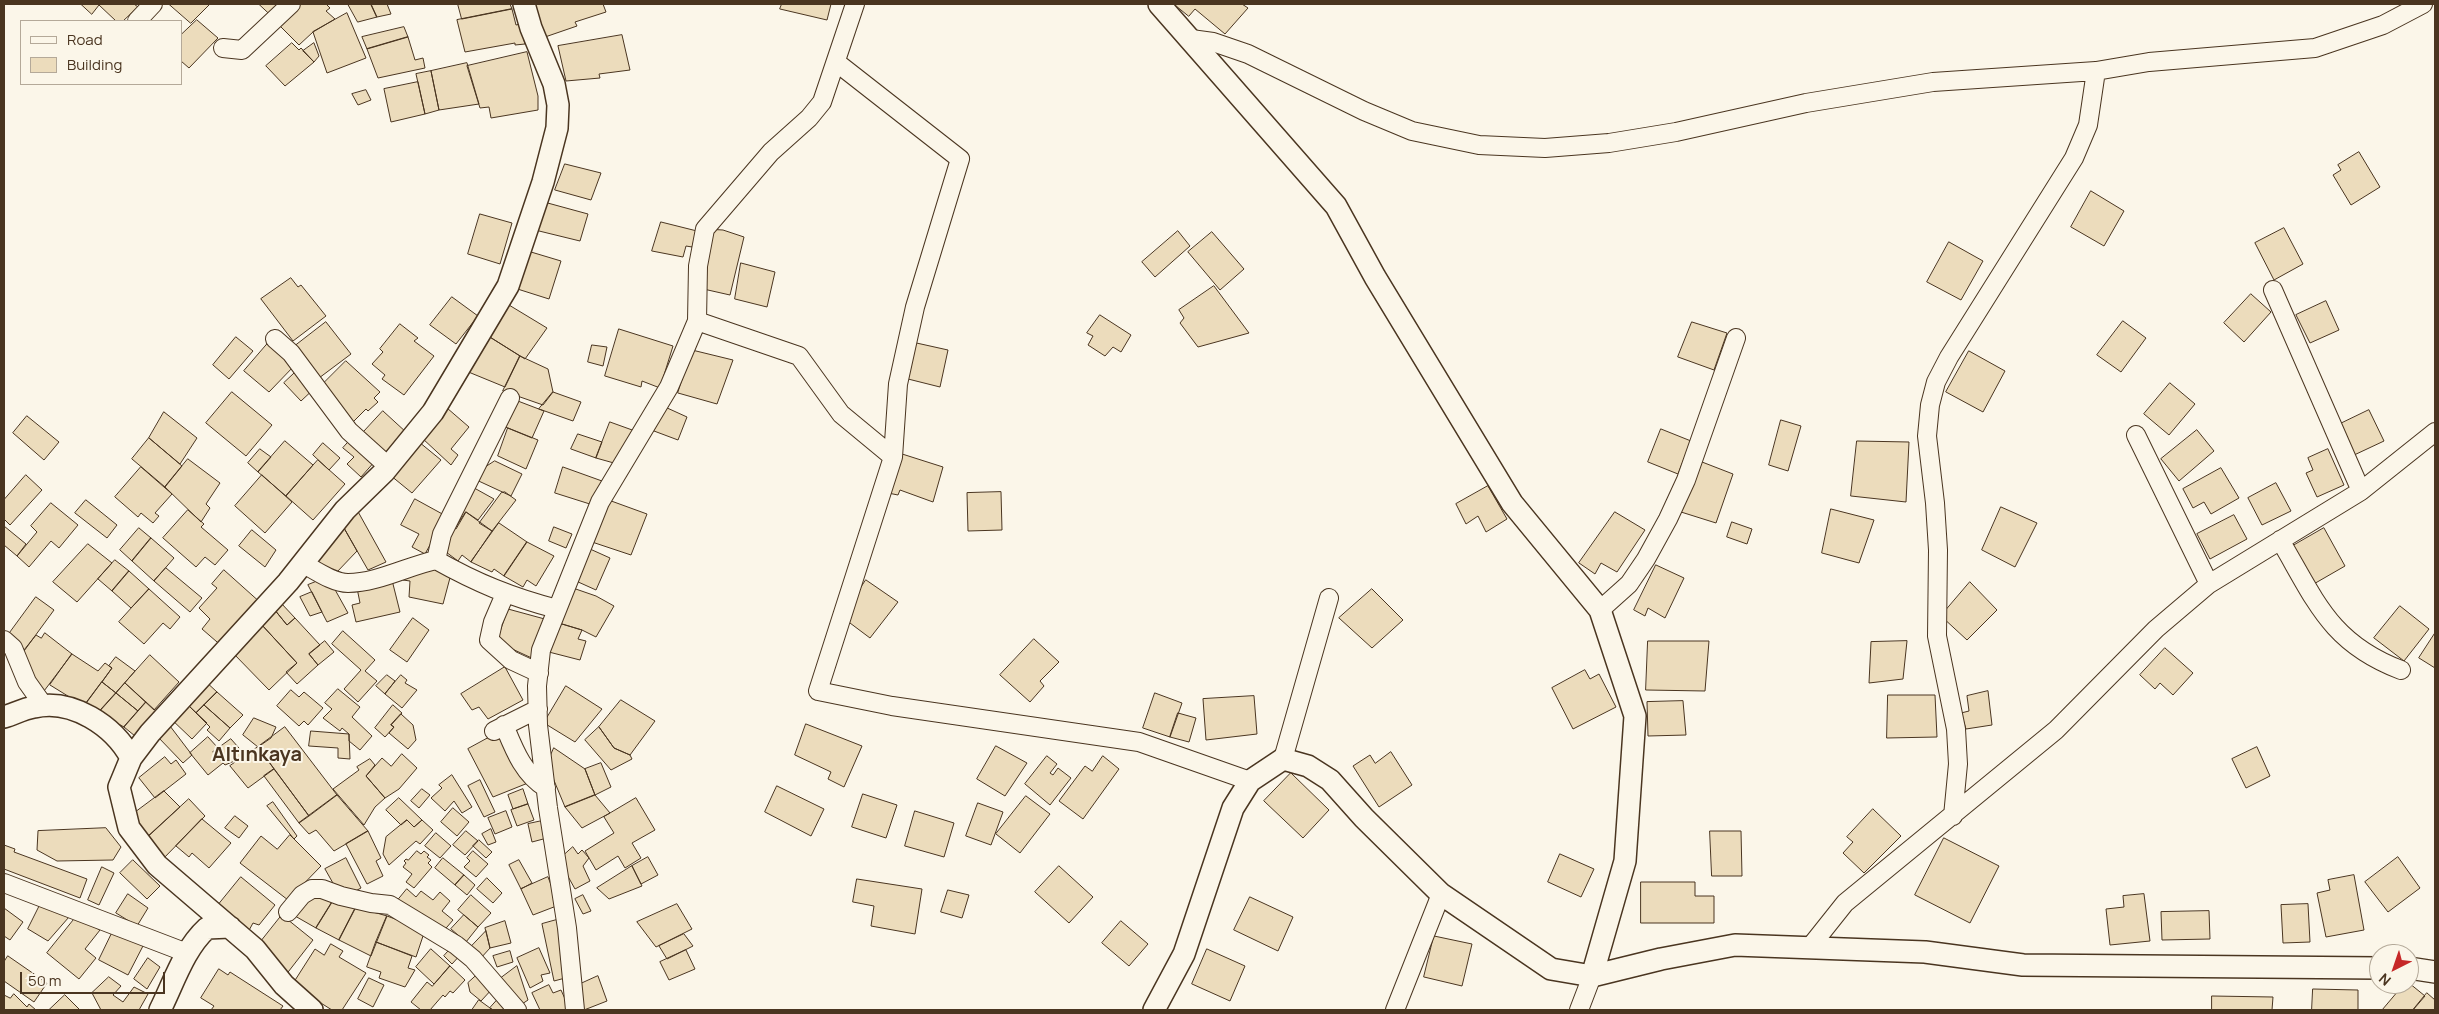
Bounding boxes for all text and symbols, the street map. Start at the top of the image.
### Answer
legend [20,20,182,85]
text: Road [67,29,103,50]
text: Building [67,54,122,75]
district label: Altınkaya [212,743,302,767]
north arrow [2369,944,2419,994]
scale bar [22,962,168,994]
text: N [2374,969,2395,990]
text: 50 m [28,970,62,991]

